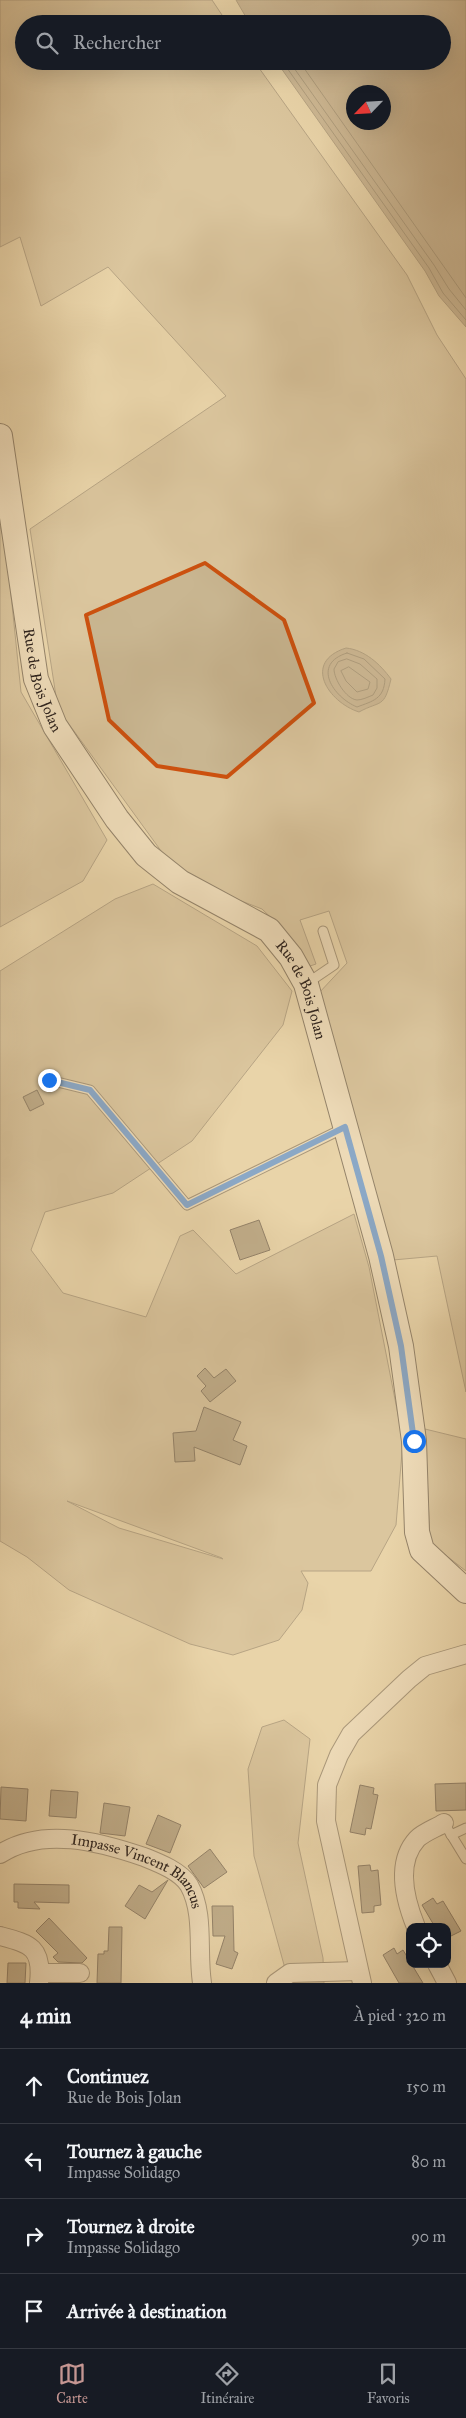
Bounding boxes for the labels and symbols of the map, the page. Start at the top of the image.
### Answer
north arrow [346,85,391,130]
street label: Rue de Bois Jolan [20,627,65,735]
street label: Rue de Bois Jolan [272,936,330,1041]
route end [38,1069,61,1092]
route start [403,1430,426,1453]
street label: Impasse Vincent Blancus [70,1830,206,1910]

